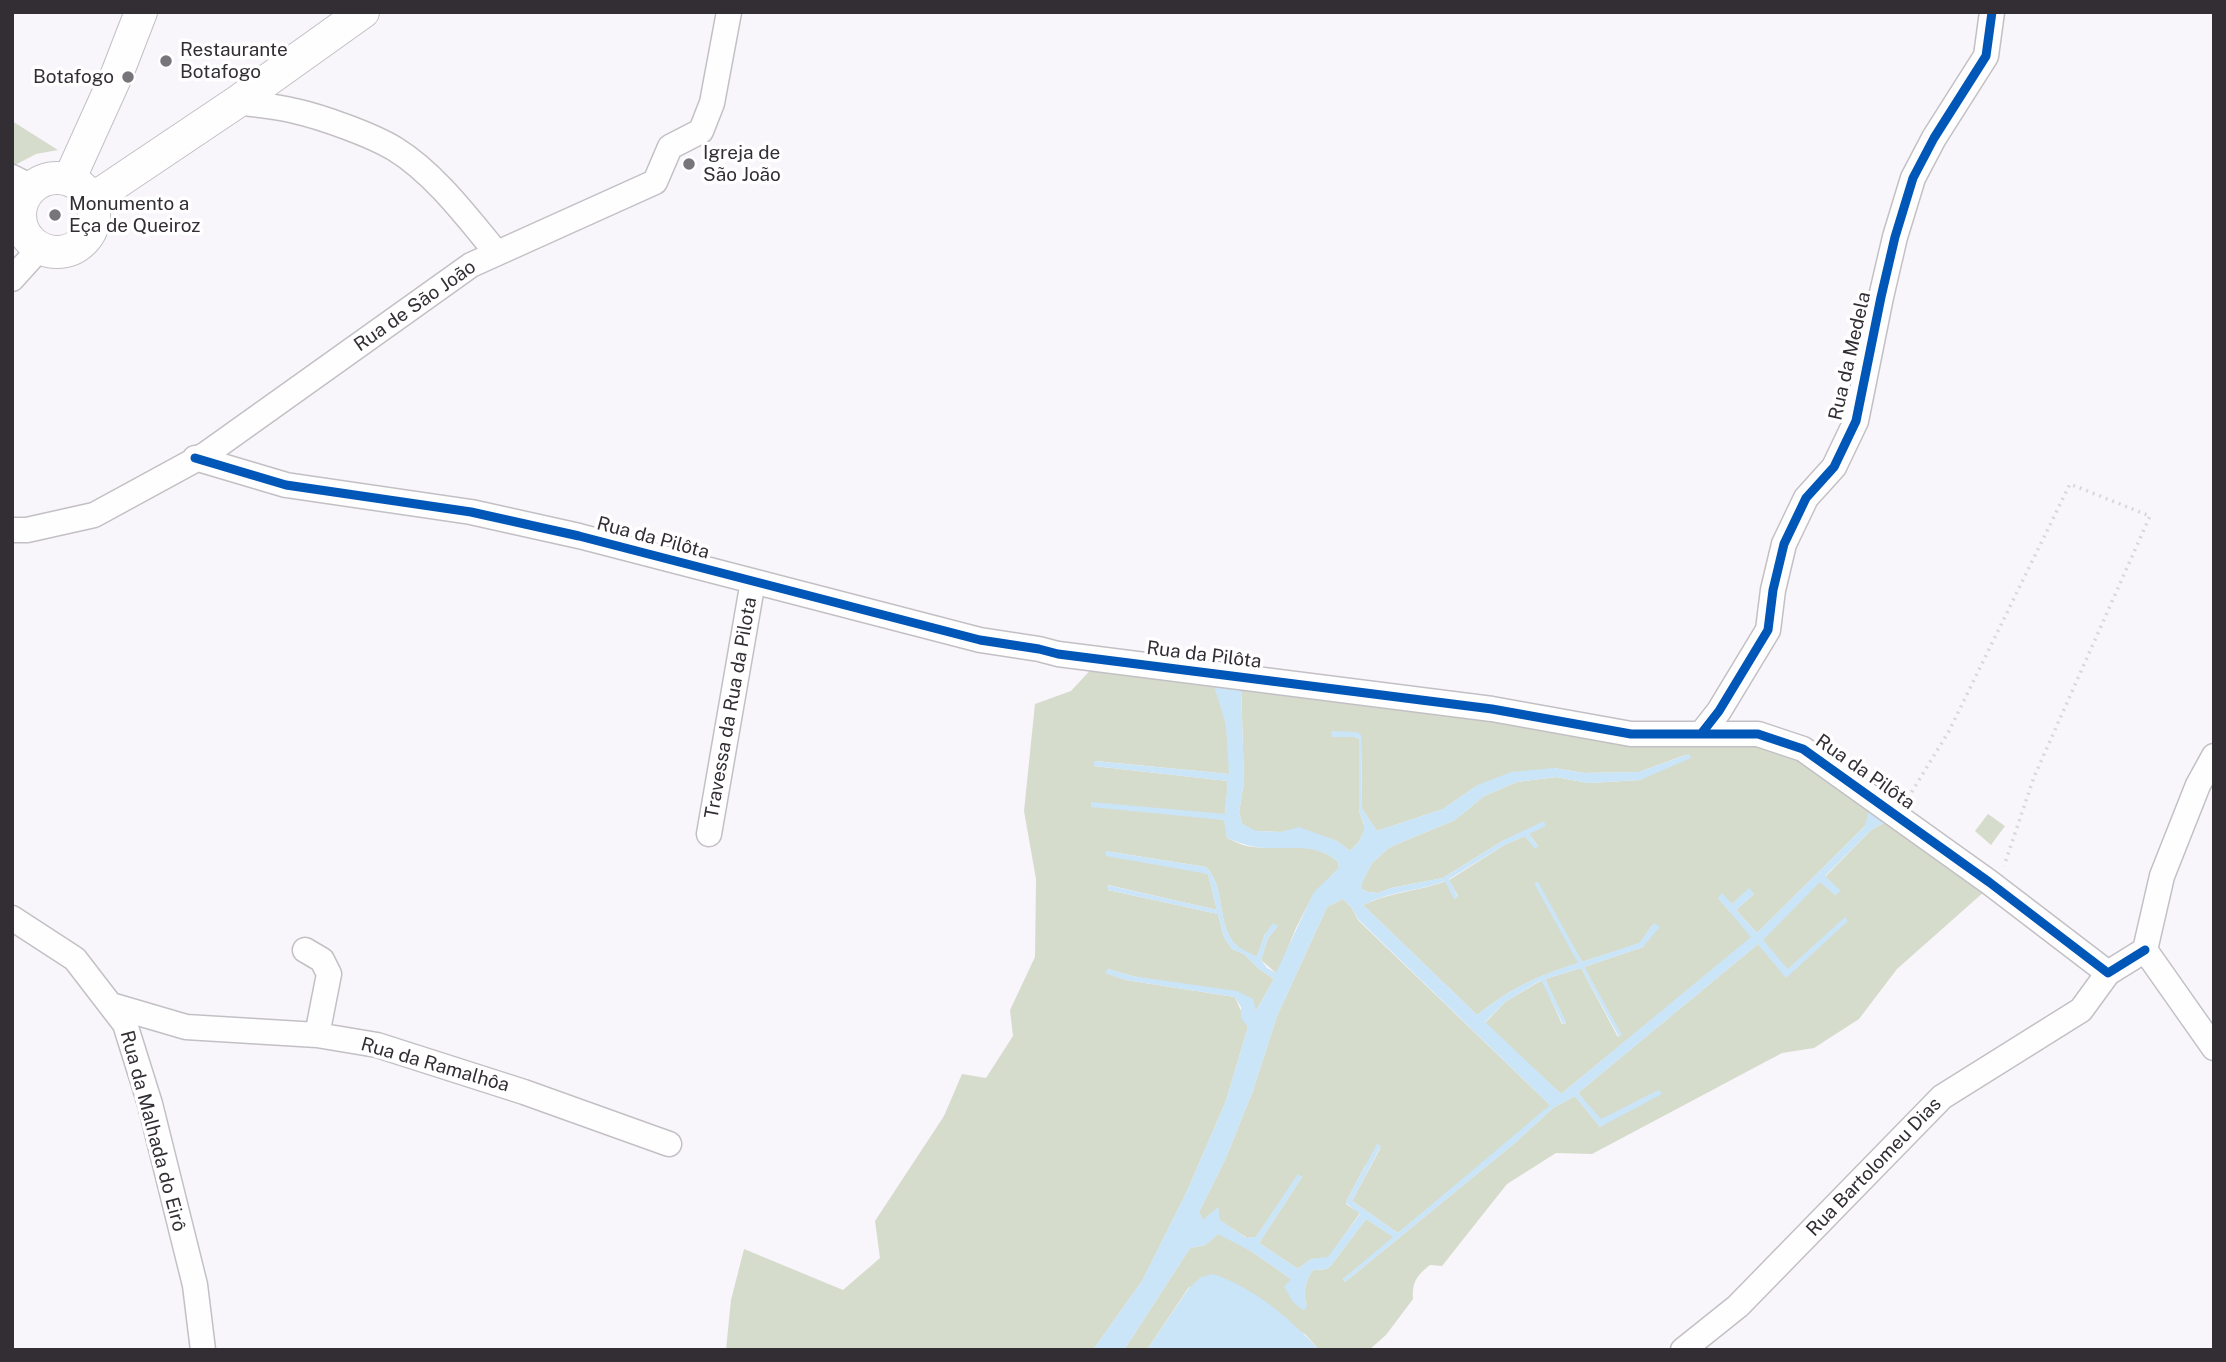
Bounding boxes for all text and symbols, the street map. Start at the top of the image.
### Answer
place label: Restaurante Botafogo [180,39,288,83]
marker: Restaurante Botafogo [158,53,174,69]
place label: Botafogo [33,66,114,88]
marker: Botafogo [120,69,136,85]
place label: Igreja de São João [703,142,781,186]
marker: Igreja de São João [681,156,697,172]
place label: Monumento a Eça de Queiroz [69,193,200,237]
marker: Monumento a Eça de Queiroz [47,207,63,223]
street label: Rua de São João [350,256,480,356]
street label: Rua da Medela [1824,290,1876,422]
street label: Rua da Pilôta [594,512,712,564]
street label: Travessa da Rua da Pilota [700,595,762,821]
street label: Rua da Pilôta [1145,637,1263,673]
street label: Rua da Pilôta [1811,729,1919,815]
street label: Rua da Malhada do Eirô [115,1028,191,1234]
street label: Rua da Ramalhôa [358,1033,512,1097]
street label: Rua Bartolomeu Dias [1802,1093,1946,1241]

